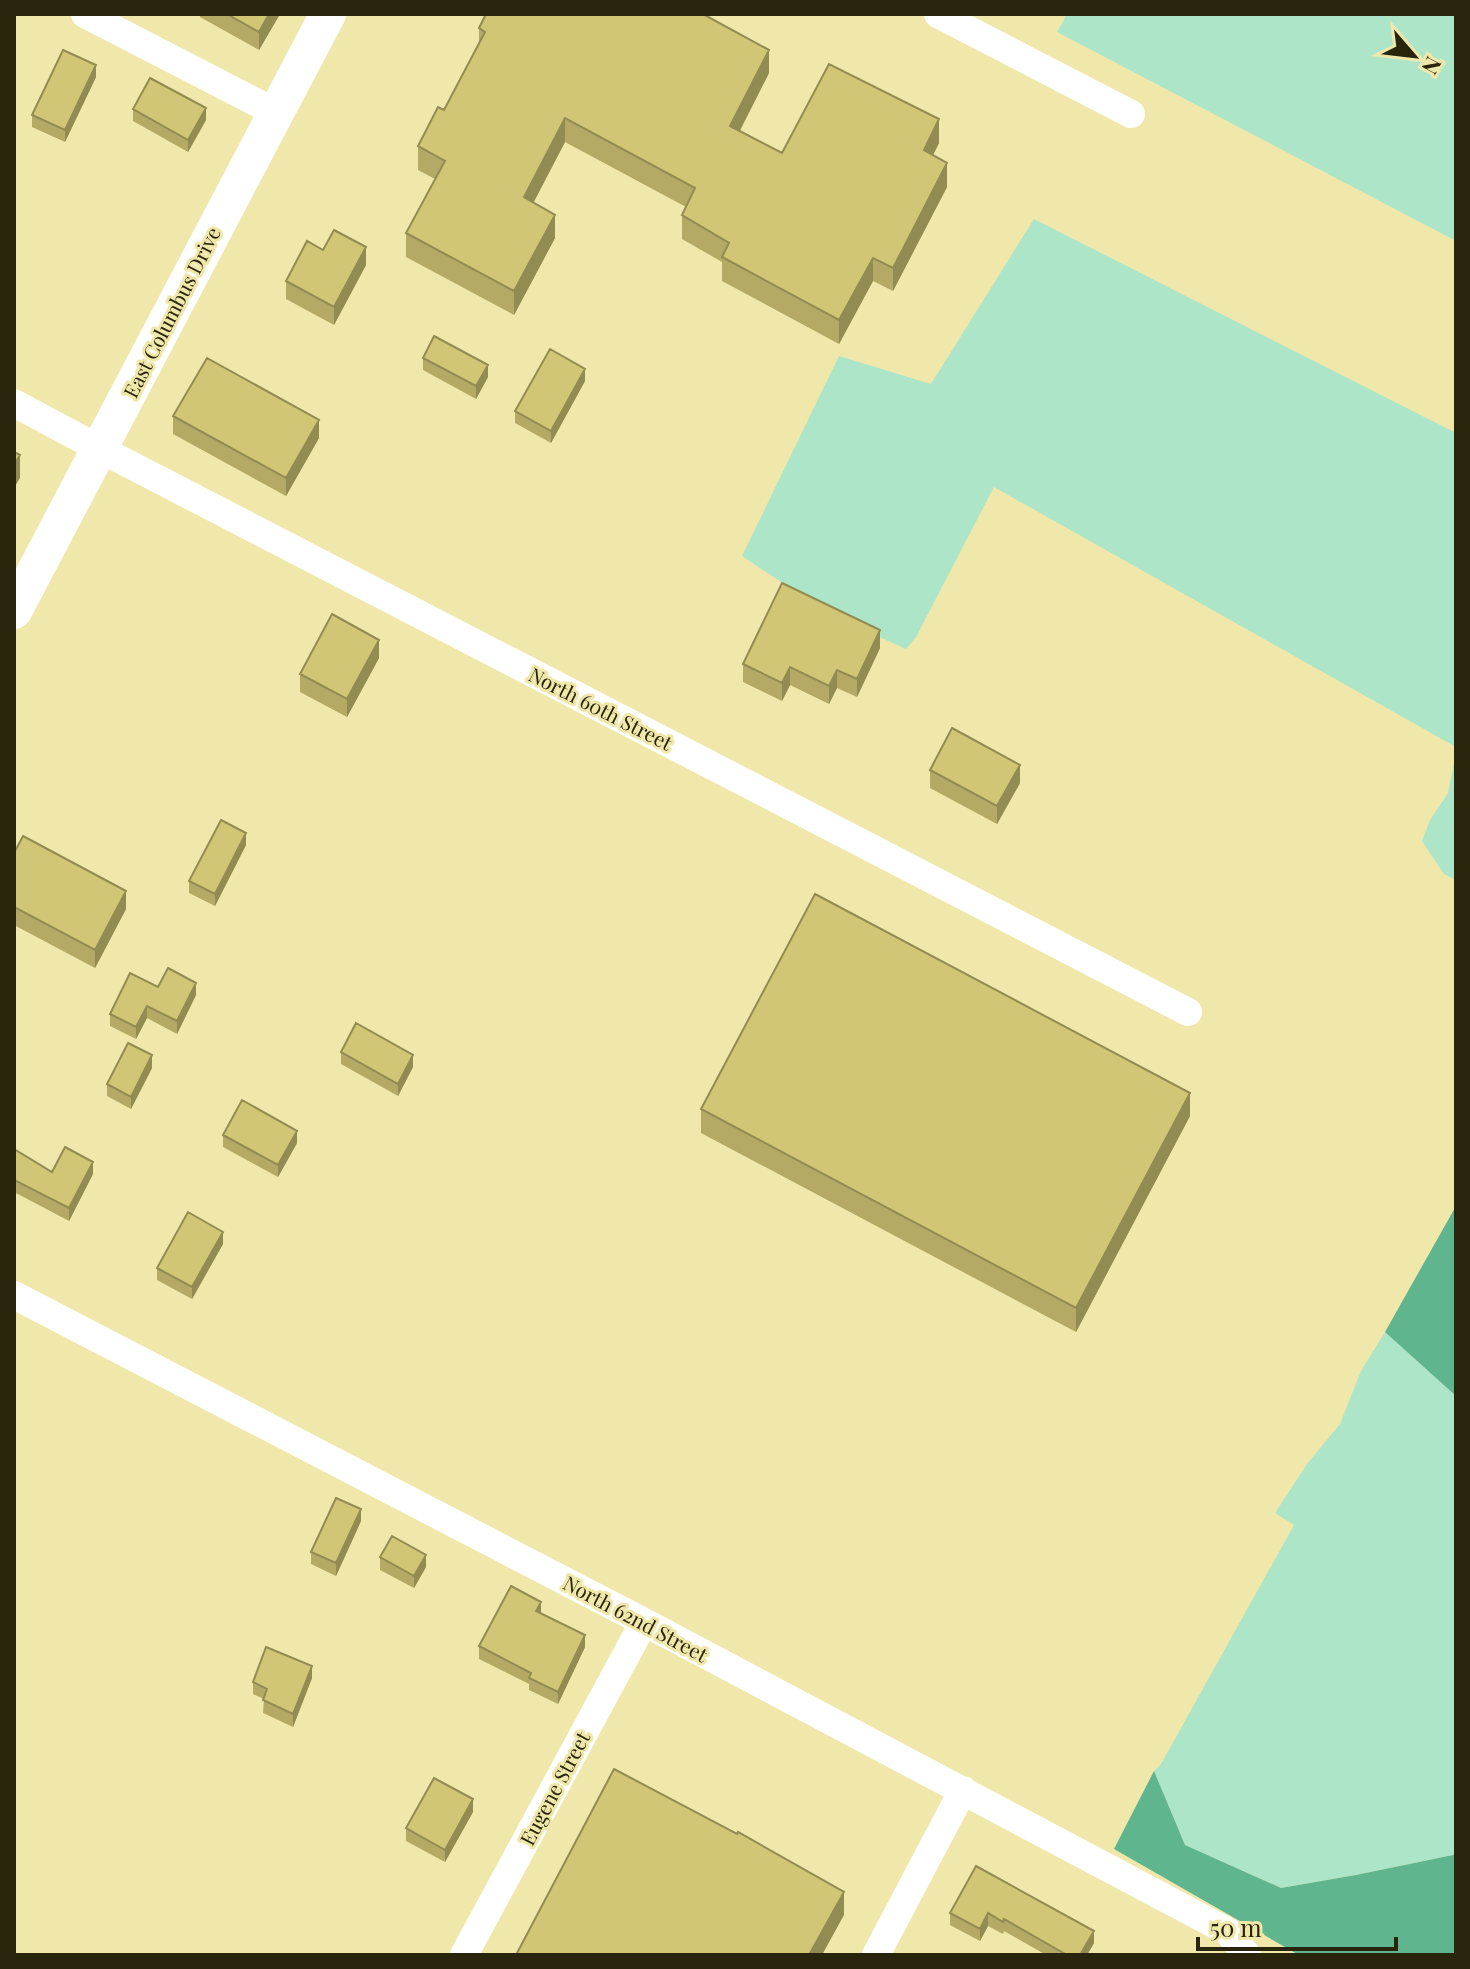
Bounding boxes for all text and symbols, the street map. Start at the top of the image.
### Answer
north arrow [1374,16,1454,96]
text: N [1416,52,1450,80]
street label: East Columbus Drive [116,222,226,402]
street label: North 60th Street [525,660,678,756]
street label: North 62nd Street [559,1569,714,1668]
street label: Eugene Street [513,1726,596,1850]
scale bar [1198,1901,1396,1951]
text: 50 m [1210,1911,1262,1943]

